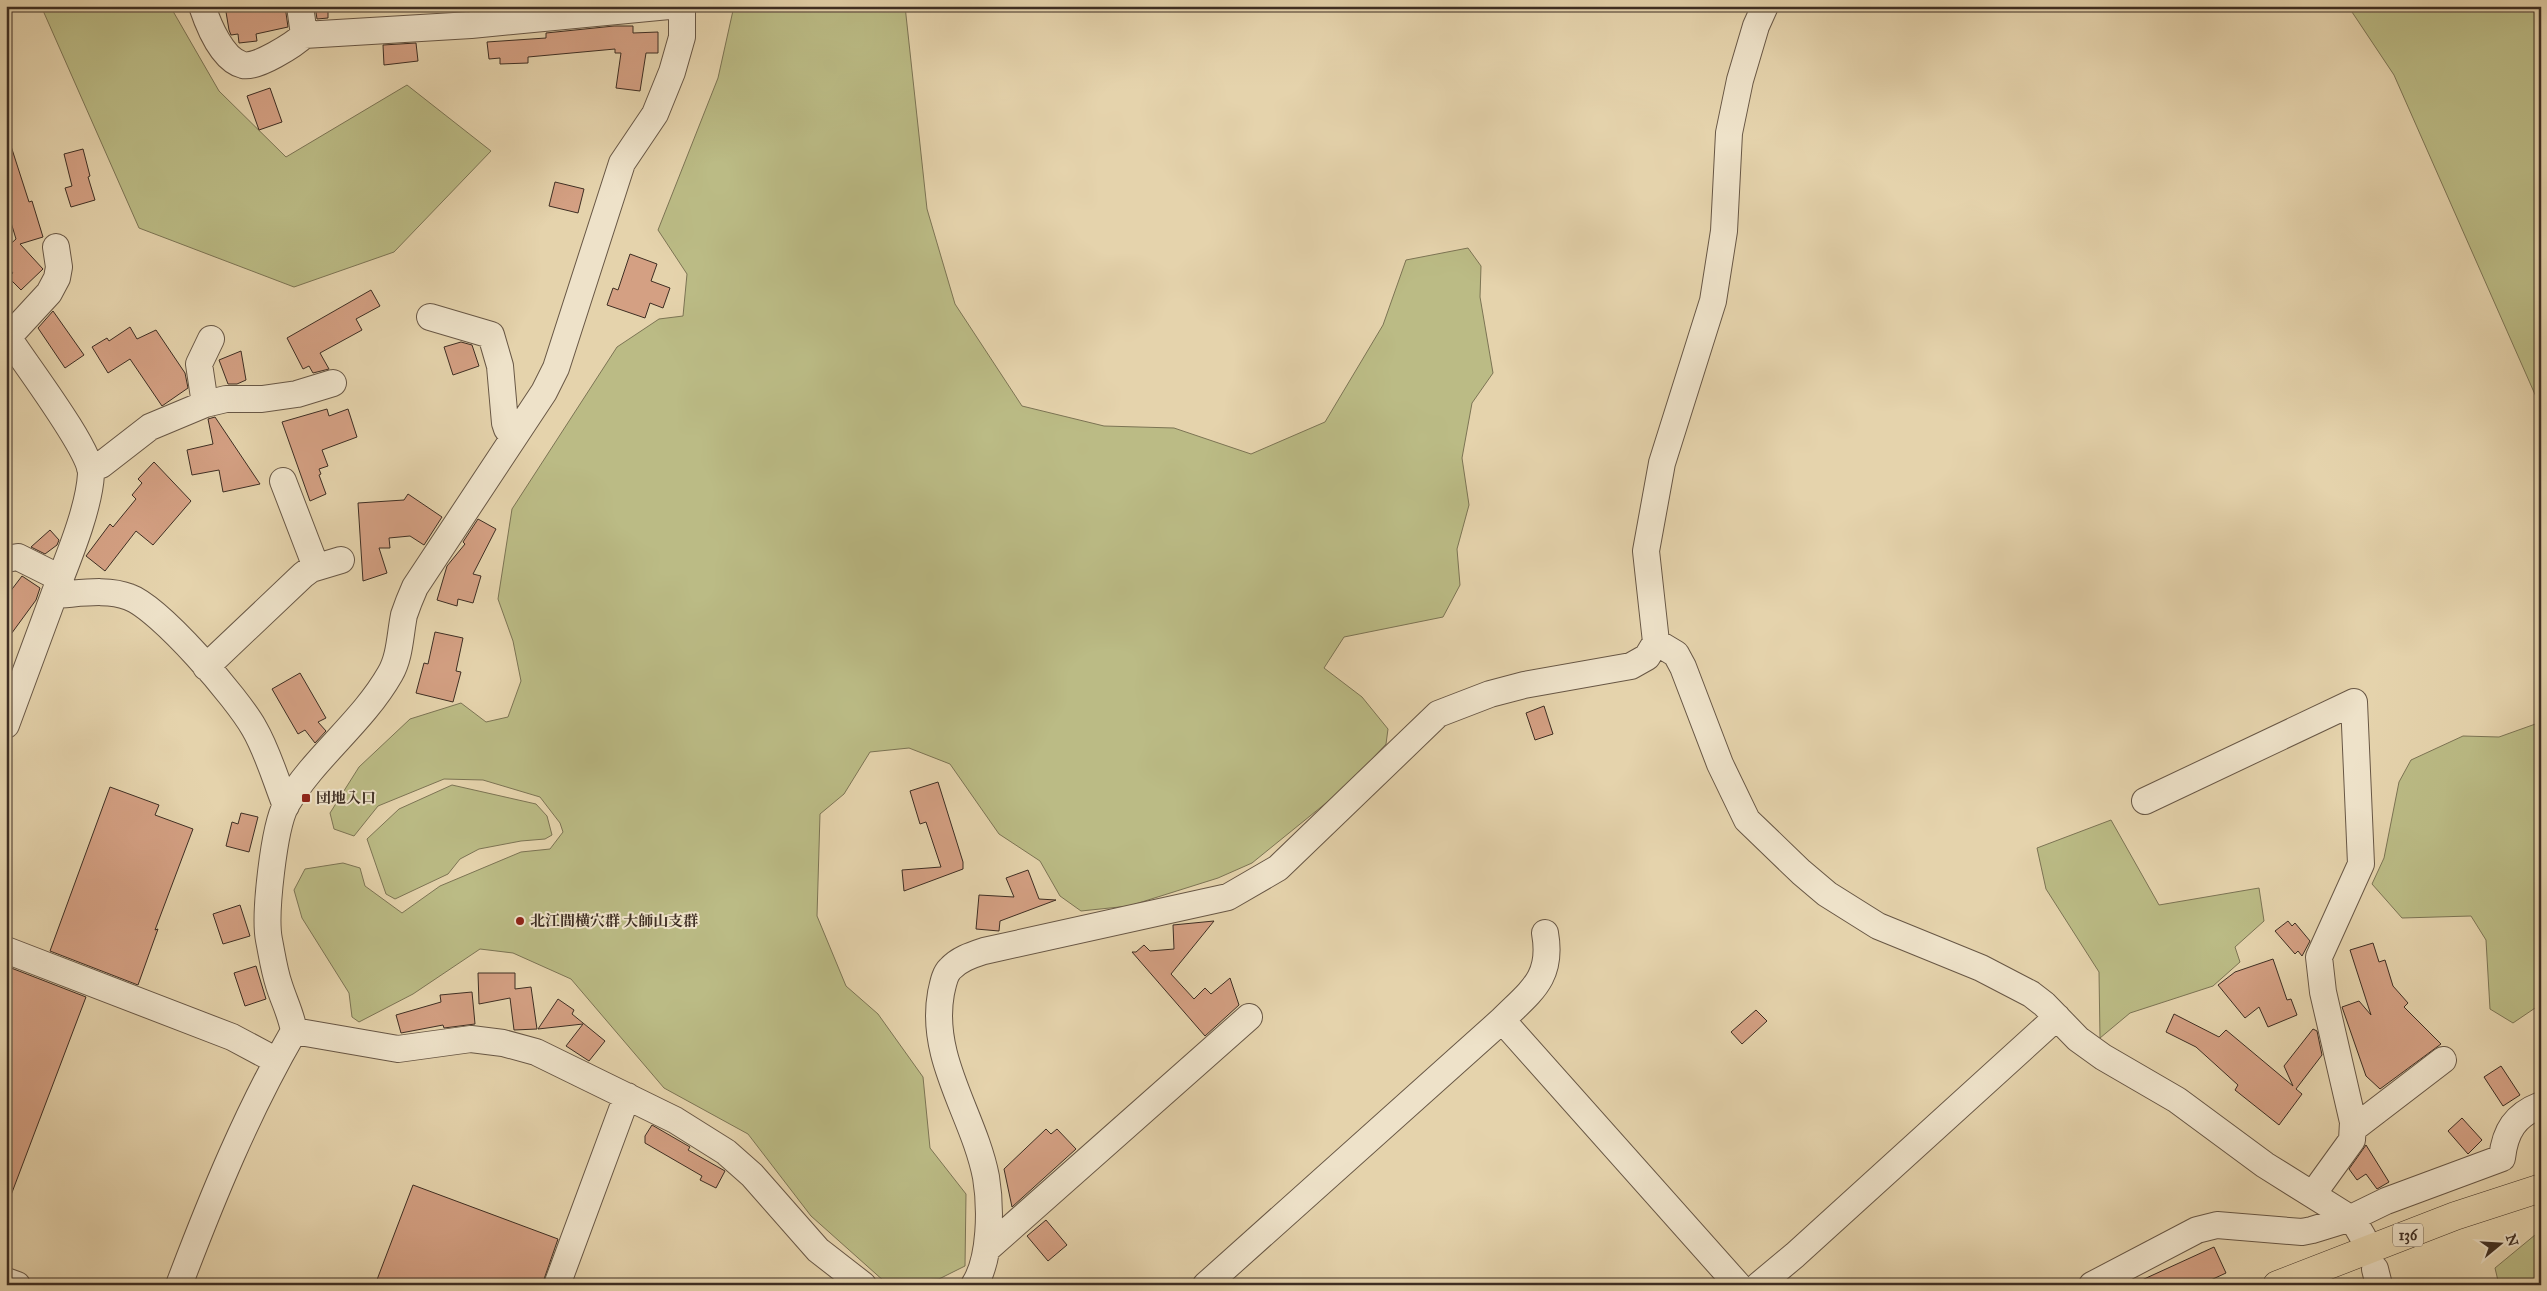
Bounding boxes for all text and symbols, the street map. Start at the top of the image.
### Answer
place label: 団地入口 [316,789,376,807]
marker: 団地入口 [300,792,312,804]
place label: 北江間横穴群 大師山支群 [530,912,698,930]
marker: 北江間横穴群 大師山支群 [514,915,526,927]
north arrow [2474,1218,2524,1268]
road number: 136 [2393,1224,2423,1246]
text: N [2502,1232,2522,1249]

